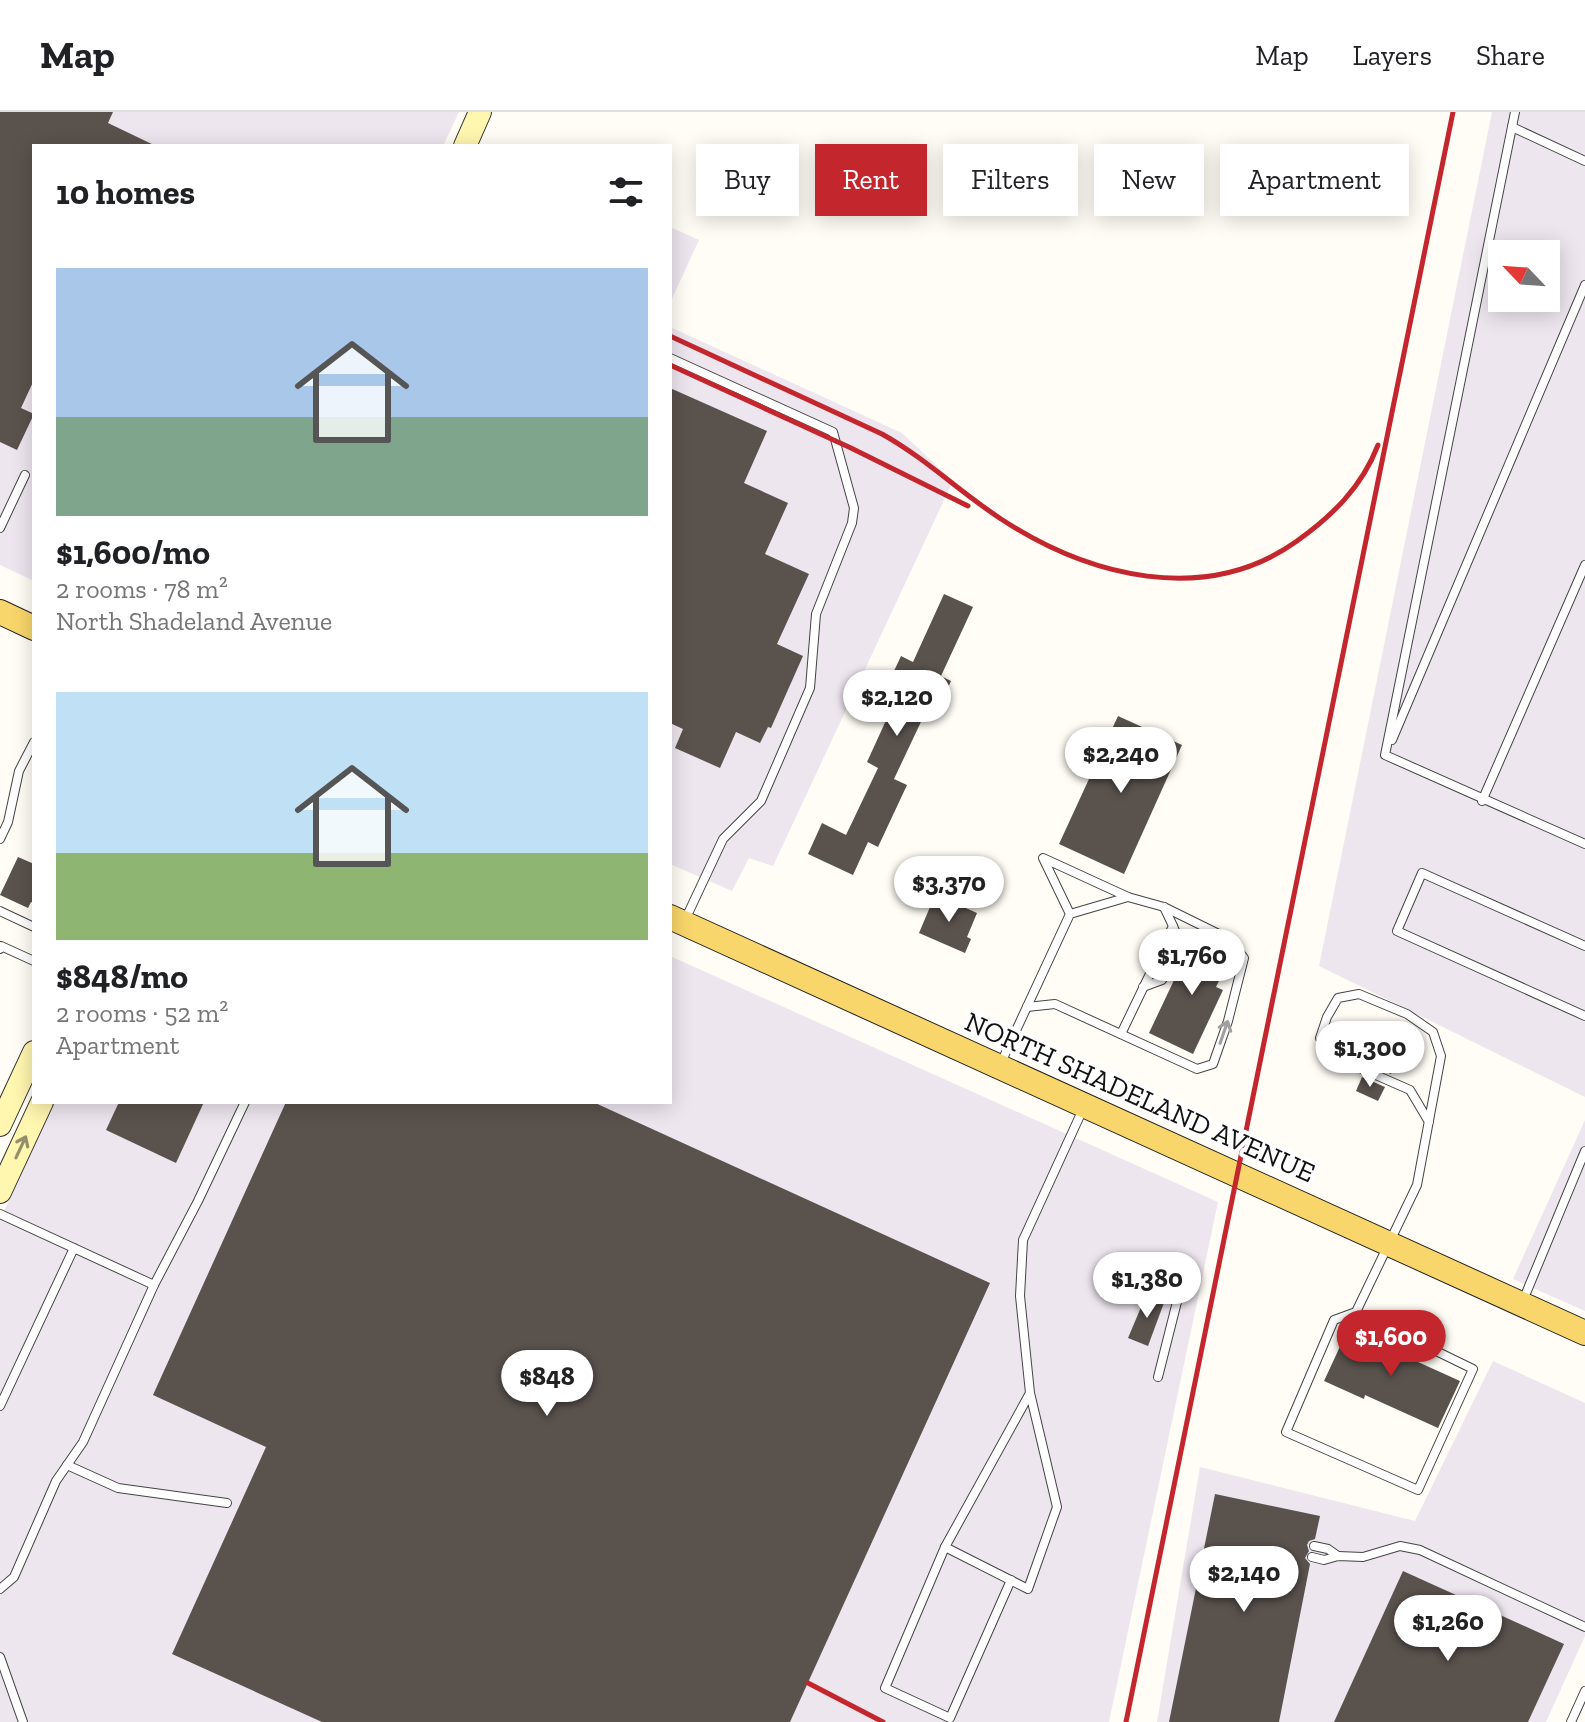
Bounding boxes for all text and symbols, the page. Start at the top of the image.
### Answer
text: Map [40,32,115,78]
text: Map [1255,39,1309,72]
text: Layers [1353,39,1432,72]
text: Share [1476,39,1545,72]
chip: Buy [696,144,799,216]
chip: Rent [815,144,927,216]
chip: Filters [943,144,1078,216]
chip: New [1094,144,1204,216]
chip: Apartment [1220,144,1409,216]
icon: filters [604,170,648,214]
text: 10 homes [56,172,195,213]
north arrow [1488,240,1560,312]
map controls [1488,240,1560,312]
icon: home [280,320,424,464]
text: $1,600/mo [56,532,210,573]
text: 2 rooms · 78 m² [56,573,228,605]
text: North Shadeland Avenue [56,605,332,637]
pin: $2,120 [832,670,962,738]
text: $2,120 [861,680,933,712]
pin: $2,240 [1056,727,1186,795]
text: $2,240 [1083,737,1159,769]
icon: home [280,744,424,888]
pin: $3,370 [884,856,1014,924]
text: $3,370 [912,866,986,898]
pin: $1,760 [1127,929,1257,997]
text: $1,760 [1157,939,1227,971]
text: $848/mo [56,956,188,997]
text: 2 rooms · 52 m² [56,997,228,1029]
street label: NORTH SHADELAND AVENUE [960,1005,1320,1189]
one-way arrow [1217,1020,1232,1045]
pin: $1,300 [1305,1021,1435,1089]
text: Apartment [56,1029,179,1061]
text: $1,300 [1334,1031,1406,1063]
one-way arrow [14,1135,29,1159]
pin: $1,380 [1082,1252,1212,1320]
text: $1,380 [1111,1262,1183,1294]
pin: $1,600 [1326,1310,1456,1378]
text: $1,600 [1355,1320,1427,1352]
pin: $848 [500,1350,594,1418]
text: $848 [519,1360,575,1392]
pin: $2,140 [1179,1546,1309,1614]
text: $2,140 [1208,1556,1280,1588]
pin: $1,260 [1383,1595,1513,1663]
text: $1,260 [1412,1605,1484,1637]

